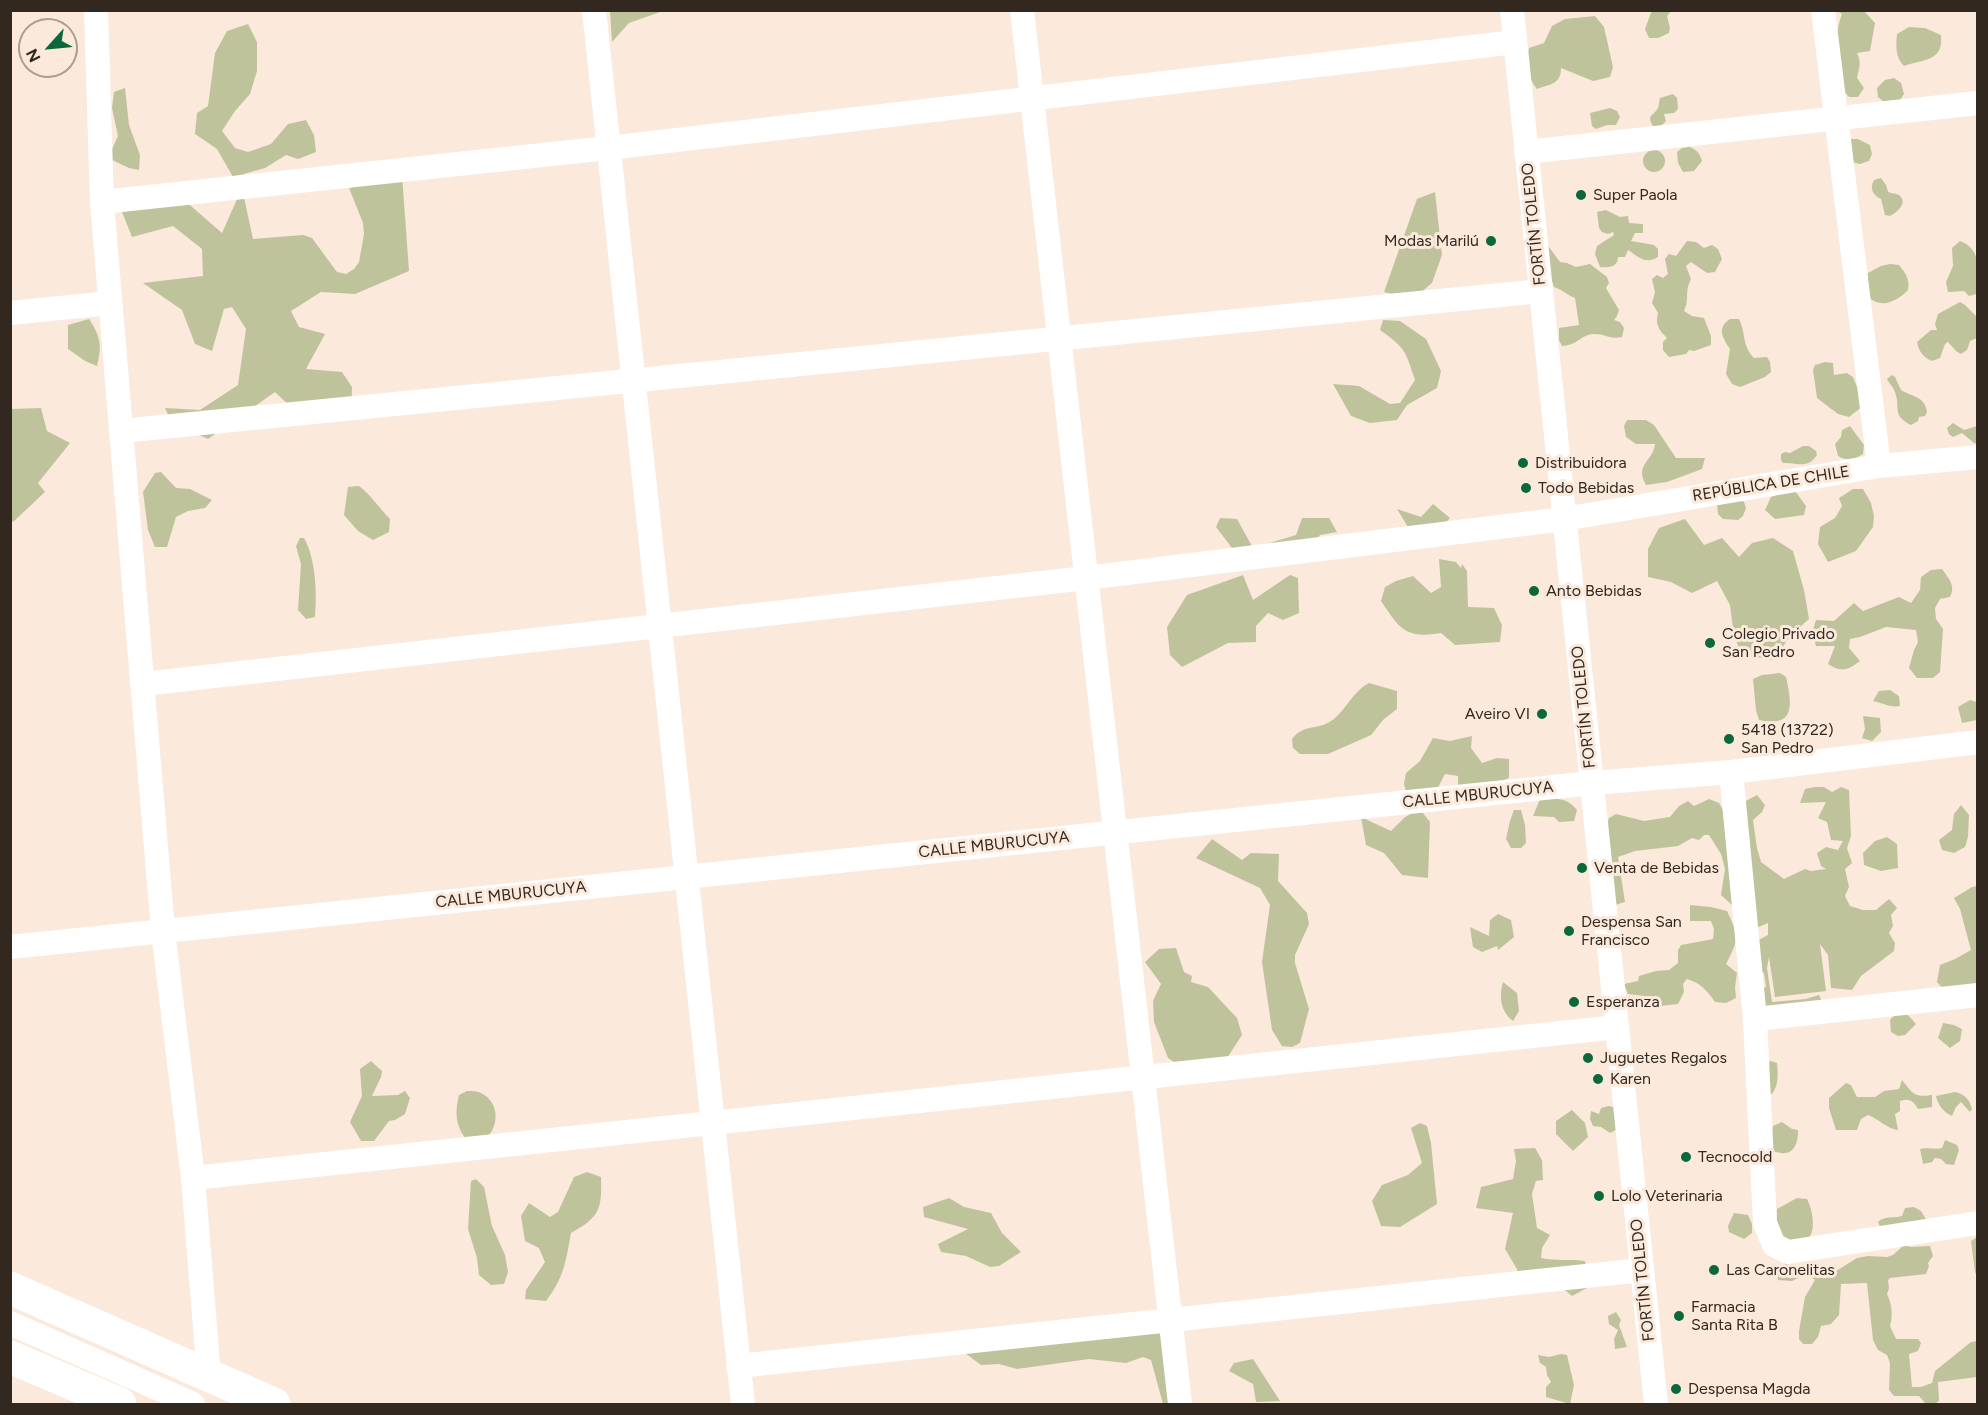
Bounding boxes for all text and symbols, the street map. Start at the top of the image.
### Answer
north arrow [18,18,78,78]
text: N [22,46,45,65]
street label: FORTÍN TOLEDO [1518,162,1550,286]
place label: Super Paola [1593,185,1678,205]
marker: Super Paola [1574,188,1588,202]
place label: Modas Marilú [1384,231,1479,251]
marker: Modas Marilú [1484,234,1498,248]
place label: Distribuidora [1535,453,1627,473]
marker: Distribuidora [1516,456,1530,470]
street label: REPÚBLICA DE CHILE [1691,462,1851,506]
place label: Todo Bebidas [1538,478,1634,498]
marker: Todo Bebidas [1519,481,1533,495]
place label: Anto Bebidas [1546,581,1642,601]
marker: Anto Bebidas [1527,584,1541,598]
place label: Colegio Privado San Pedro [1722,624,1835,662]
marker: Colegio Privado San Pedro [1703,636,1717,650]
street label: FORTÍN TOLEDO [1568,645,1600,769]
place label: Aveiro VI [1465,704,1530,724]
marker: Aveiro VI [1535,707,1549,721]
place label: 5418 (13722) San Pedro [1741,720,1834,758]
marker: 5418 (13722) San Pedro [1722,732,1736,746]
street label: CALLE MBURUCUYA [1402,778,1554,812]
street label: CALLE MBURUCUYA [918,828,1070,862]
place label: Venta de Bebidas [1594,858,1719,878]
marker: Venta de Bebidas [1575,861,1589,875]
street label: CALLE MBURUCUYA [435,878,587,912]
place label: Despensa San Francisco [1581,912,1682,950]
marker: Despensa San Francisco [1562,924,1576,938]
place label: Esperanza [1586,992,1660,1012]
marker: Esperanza [1567,995,1581,1009]
place label: Juguetes Regalos [1600,1048,1727,1068]
marker: Juguetes Regalos [1581,1051,1595,1065]
place label: Karen [1610,1069,1651,1089]
marker: Karen [1591,1072,1605,1086]
place label: Tecnocold [1698,1147,1772,1167]
marker: Tecnocold [1679,1150,1693,1164]
place label: Lolo Veterinaria [1611,1186,1723,1206]
marker: Lolo Veterinaria [1592,1189,1606,1203]
street label: FORTÍN TOLEDO [1627,1218,1659,1342]
place label: Las Caronelitas [1726,1260,1835,1280]
marker: Las Caronelitas [1707,1263,1721,1277]
place label: Farmacia Santa Rita B [1691,1297,1778,1335]
marker: Farmacia Santa Rita B [1672,1309,1686,1323]
place label: Despensa Magda [1688,1379,1811,1399]
marker: Despensa Magda [1669,1382,1683,1396]

